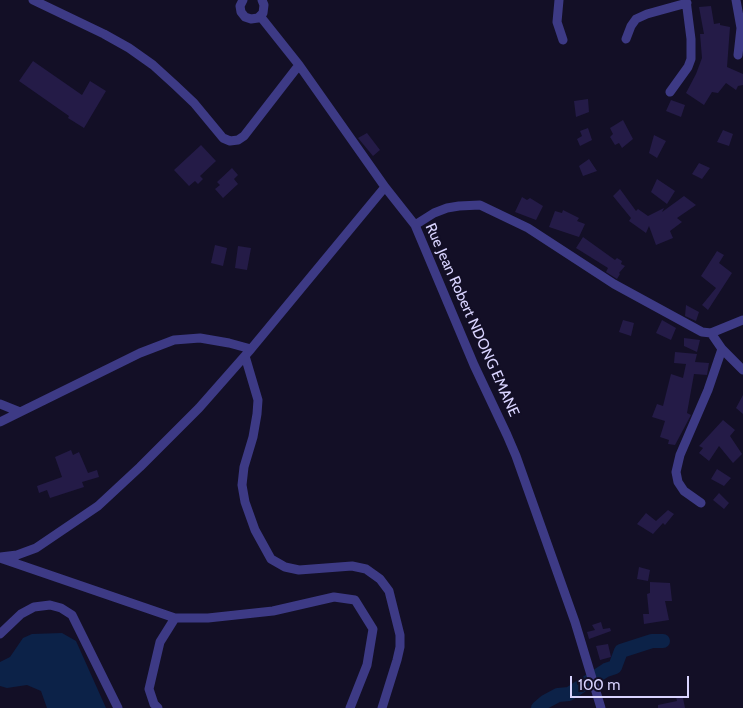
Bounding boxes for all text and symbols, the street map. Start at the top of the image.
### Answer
street label: Rue Jean Robert NDONG EMANE [421,220,523,420]
scale bar [573,666,692,698]
text: 100 m [578,676,620,694]

